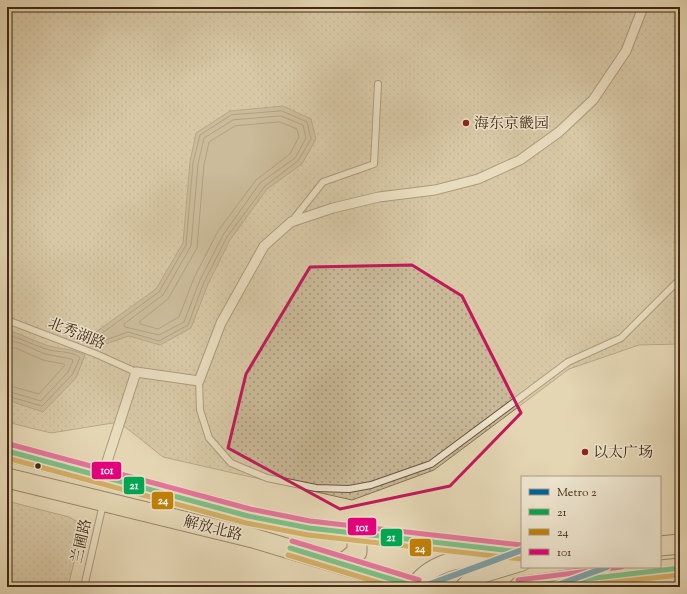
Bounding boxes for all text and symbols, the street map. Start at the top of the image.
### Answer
place label: 海东京畿园 [474,114,549,135]
marker: 海东京畿园 [461,118,471,128]
street label: 北秀湖路 [45,313,108,355]
place label: 以太广场 [593,443,653,464]
marker: 以太广场 [580,447,590,457]
unlabelled marker [33,461,43,471]
line badge: 101 [91,461,122,480]
text: 101 [99,463,114,479]
line badge: 21 [123,476,145,495]
legend [521,476,661,568]
text: 21 [130,478,139,494]
text: Metro 2 [557,484,597,502]
line badge: 24 [151,491,174,510]
text: 24 [158,493,169,509]
text: 21 [557,504,567,522]
street label: 解放北路 [181,512,244,547]
street label: 兰圃路 [67,517,98,566]
line badge: 101 [347,517,377,536]
text: 101 [354,520,369,536]
text: 24 [557,524,569,542]
line badge: 21 [380,528,403,547]
text: 21 [387,530,396,546]
line badge: 24 [409,538,432,557]
text: 24 [415,541,426,557]
text: 101 [557,544,571,562]

